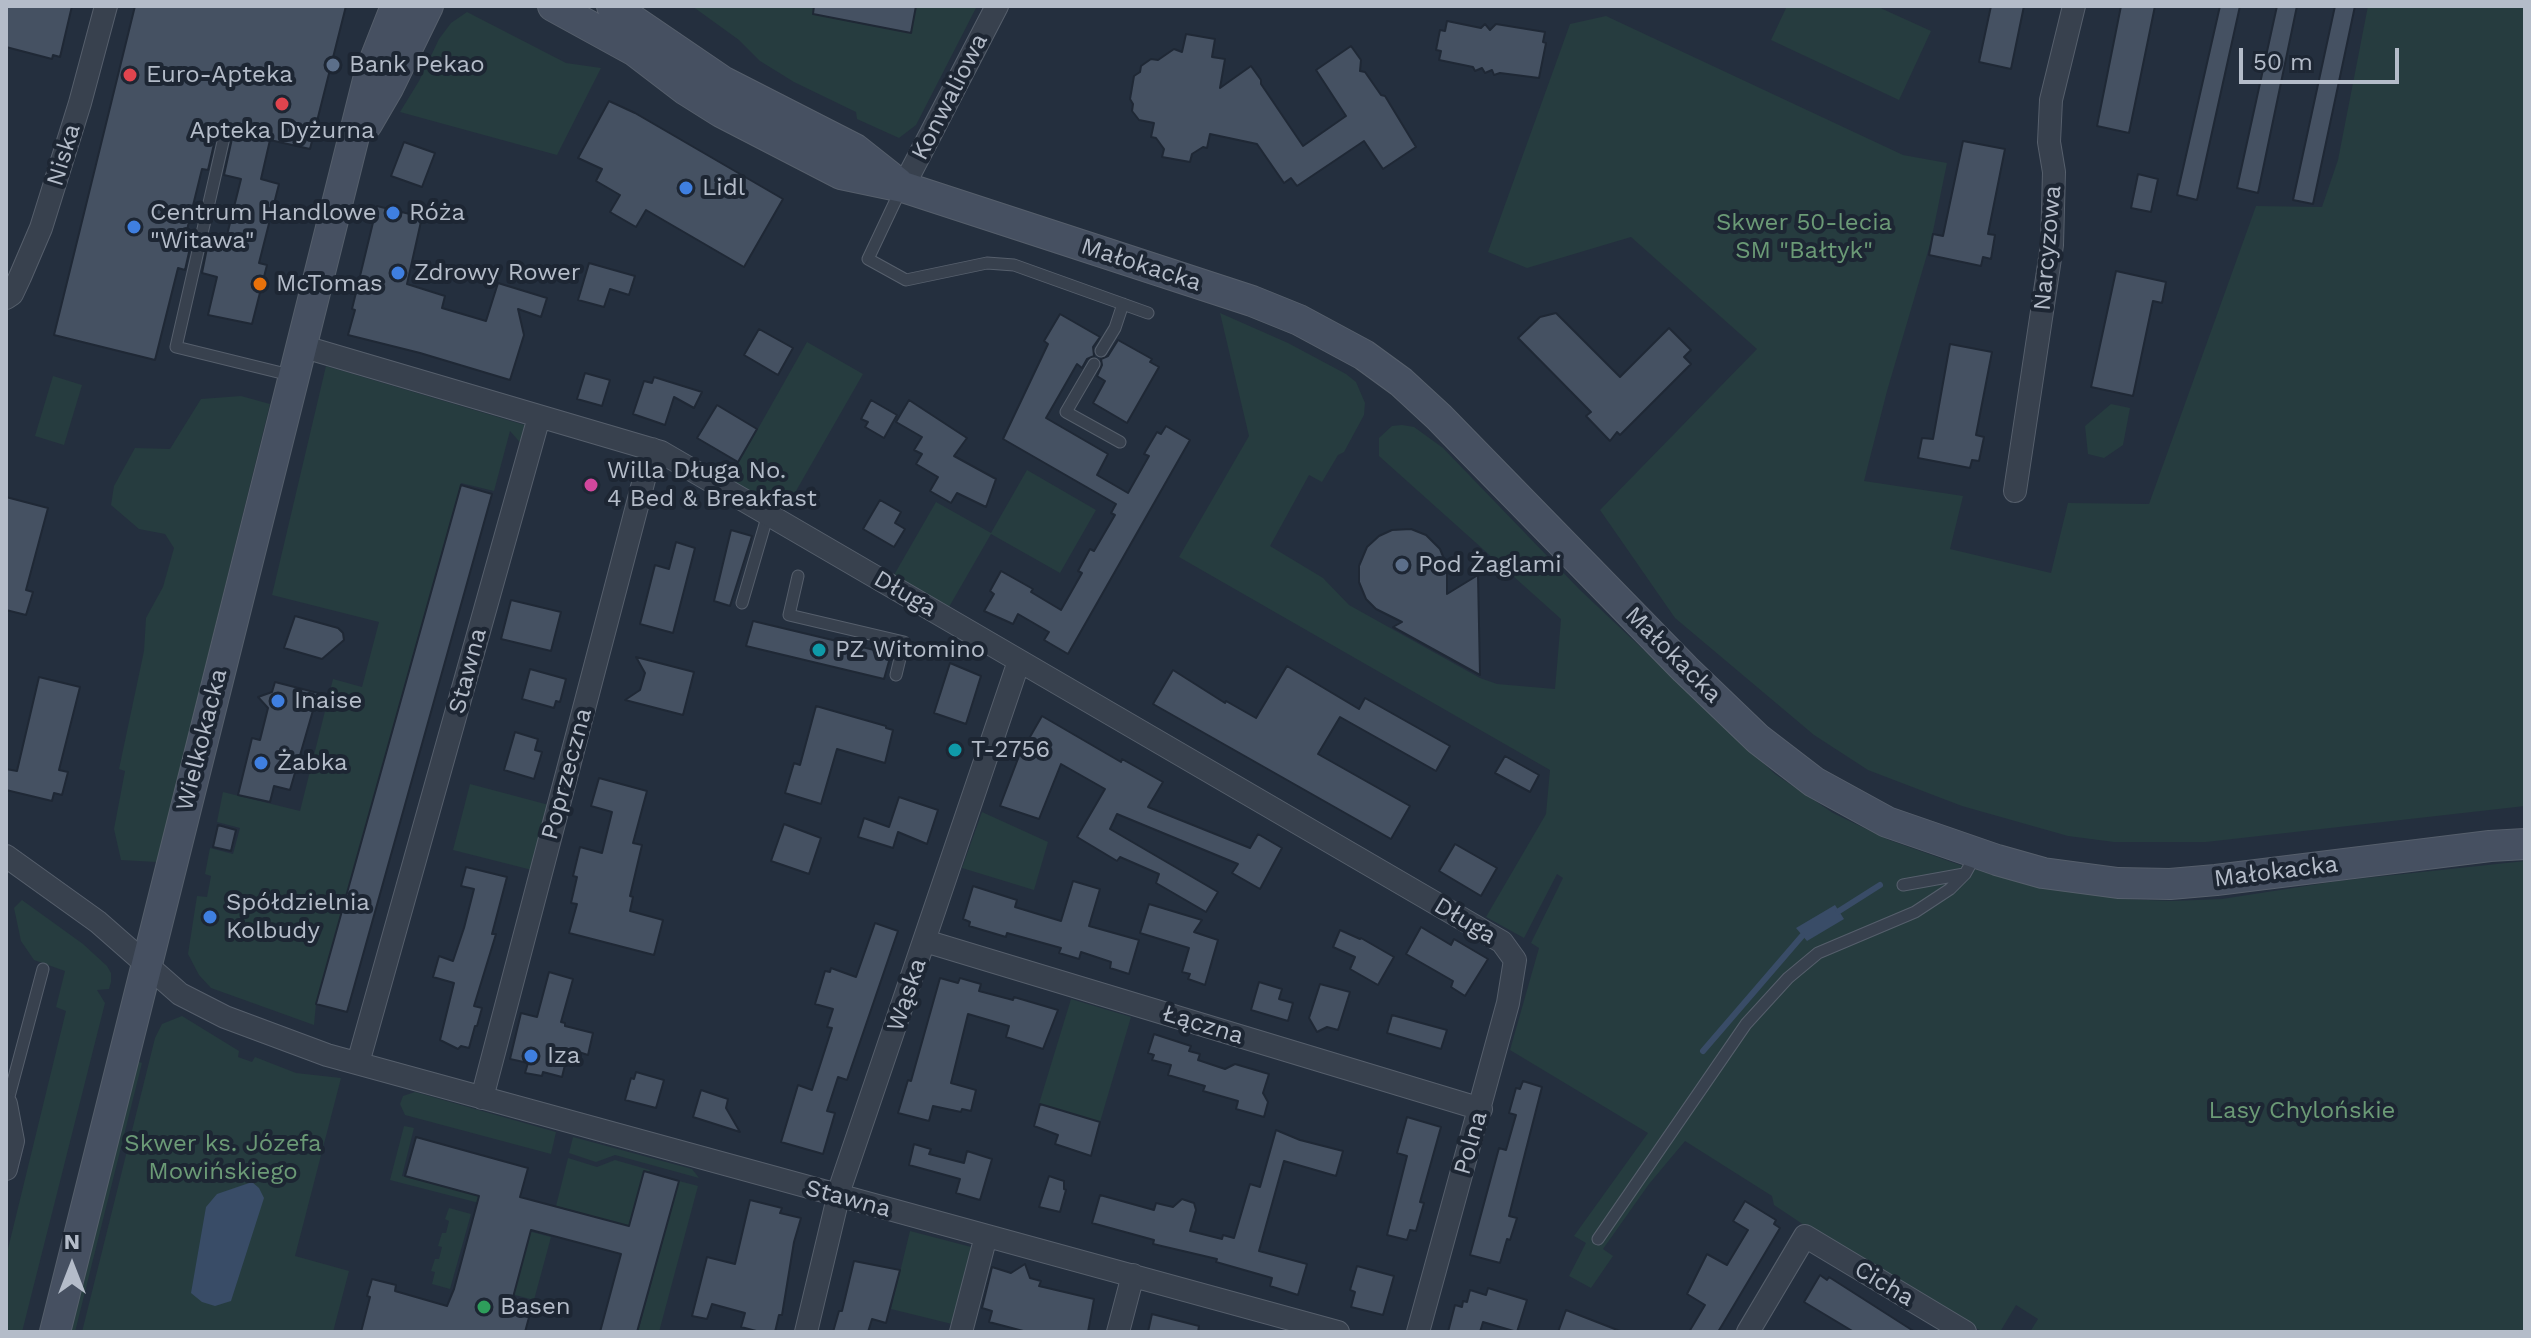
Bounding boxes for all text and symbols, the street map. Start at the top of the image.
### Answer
street label: Konwaliowa [906,29,994,165]
scale bar [2243,32,2403,82]
text: 50 m [2253,48,2313,76]
place label: Bank Pekao [349,51,485,79]
marker: Bank Pekao [324,56,342,74]
place label: Euro-Apteka [146,61,293,89]
marker: Euro-Apteka [121,66,139,84]
marker: Apteka Dyżurna [273,95,291,113]
place label: Apteka Dyżurna [189,117,375,145]
street label: Niska [41,120,87,190]
place label: Lidl [702,174,745,202]
marker: Lidl [677,179,695,197]
street label: Narcyzowa [2028,184,2068,312]
place label: Centrum Handlowe "Witawa" [150,199,377,255]
place label: Róża [409,199,465,227]
marker: Róża [384,204,402,222]
park label: Skwer 50-lecia SM "Bałtyk" [1716,209,1892,265]
marker: Centrum Handlowe "Witawa" [125,218,143,236]
street label: Małokacka [1077,232,1205,298]
place label: Zdrowy Rower [414,259,581,287]
marker: Zdrowy Rower [389,264,407,282]
place label: McTomas [276,270,383,298]
marker: McTomas [251,275,269,293]
place label: Willa Długa No. 4 Bed & Breakfast [607,457,817,513]
marker: Willa Długa No. 4 Bed & Breakfast [582,476,600,494]
place label: Pod Żaglami [1418,551,1562,579]
marker: Pod Żaglami [1393,556,1411,574]
street label: Długa [869,565,941,623]
street label: Małokacka [1619,601,1727,709]
street label: Stawna [443,625,493,717]
place label: PZ Witomino [835,636,985,664]
marker: PZ Witomino [810,641,828,659]
street label: Wielkokacka [170,666,234,814]
place label: Inaise [294,687,362,715]
marker: Inaise [269,692,287,710]
street label: Poprzeczna [536,705,598,843]
place label: T-2756 [971,736,1050,764]
marker: T-2756 [946,741,964,759]
place label: Żabka [277,749,348,777]
marker: Żabka [252,754,270,772]
street label: Małokacka [2212,850,2340,894]
place label: Spółdzielnia Kolbudy [226,889,370,945]
street label: Długa [1429,891,1501,951]
marker: Spółdzielnia Kolbudy [201,908,219,926]
street label: Wąska [881,955,933,1035]
street label: Łączna [1159,999,1247,1051]
place label: Iza [547,1042,580,1070]
marker: Iza [522,1047,540,1065]
park label: Lasy Chylońskie [2209,1097,2395,1125]
street label: Polna [1448,1108,1494,1178]
park label: Skwer ks. Józefa Mowińskiego [124,1130,322,1186]
street label: Stawna [802,1174,894,1224]
north arrow [32,1226,112,1306]
text: N [64,1229,80,1254]
street label: Cicha [1849,1255,1919,1313]
place label: Basen [500,1293,571,1321]
marker: Basen [475,1298,493,1316]

